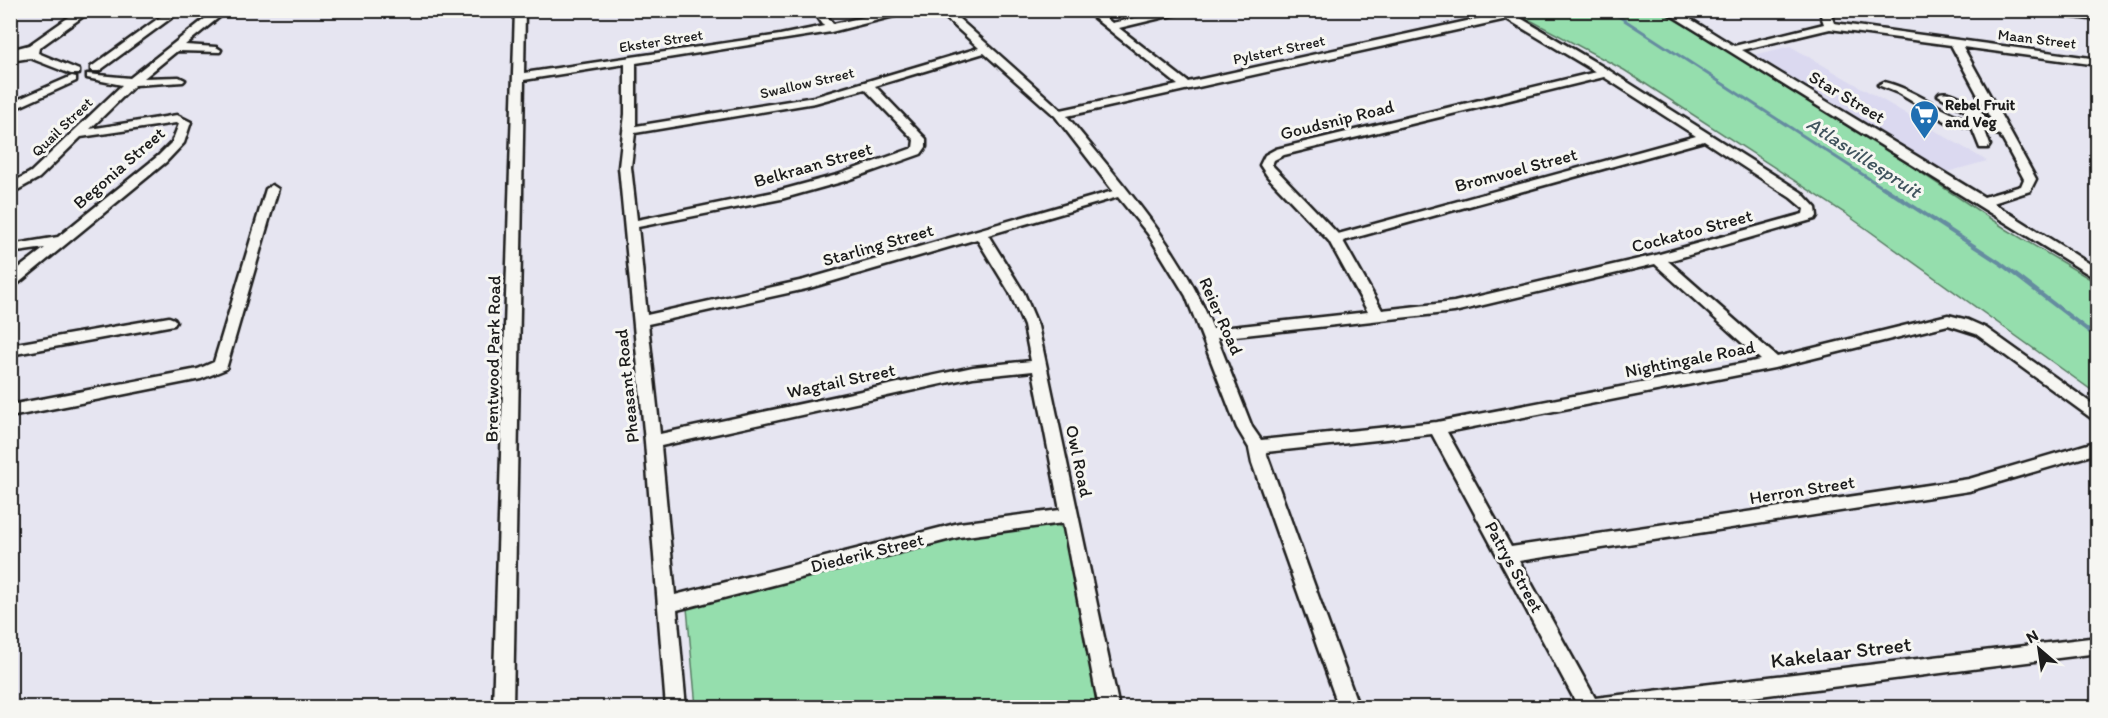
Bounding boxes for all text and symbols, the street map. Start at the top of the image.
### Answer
street label: Ekster Street [618,25,705,57]
street label: Maan Street [1997,25,2078,53]
street label: Pylstert Street [1231,31,1327,69]
street label: Swallow Street [758,63,856,103]
street label: Star Street [1805,66,1889,128]
street label: Quail Street [28,93,97,161]
street label: Goudsnip Road [1278,95,1396,145]
place label: Rebel Fruit and Veg [1945,96,2016,132]
supermarket icon: Rebel Fruit and Veg [1908,98,1940,140]
water label: Atlasvillespruit [1802,111,1927,204]
street label: Begonia Street [69,122,169,214]
street label: Belkraan Street [751,138,875,192]
street label: Bromvoel Street [1452,143,1580,197]
street label: Cockatoo Street [1629,204,1755,258]
street label: Starling Street [820,219,936,271]
street label: Reier Road [1194,274,1248,359]
street label: Brentwood Park Road [481,275,505,443]
street label: Pheasant Road [610,328,644,444]
street label: Nightingale Road [1623,336,1757,382]
street label: Wagtail Street [785,359,897,403]
street label: Owl Road [1061,423,1097,499]
street label: Herron Street [1748,471,1856,509]
street label: Patrys Street [1480,517,1548,617]
street label: Diederik Street [808,528,926,578]
north arrow [2009,619,2069,679]
text: N [2023,625,2041,647]
street label: Kakelaar Street [1769,631,1913,673]

